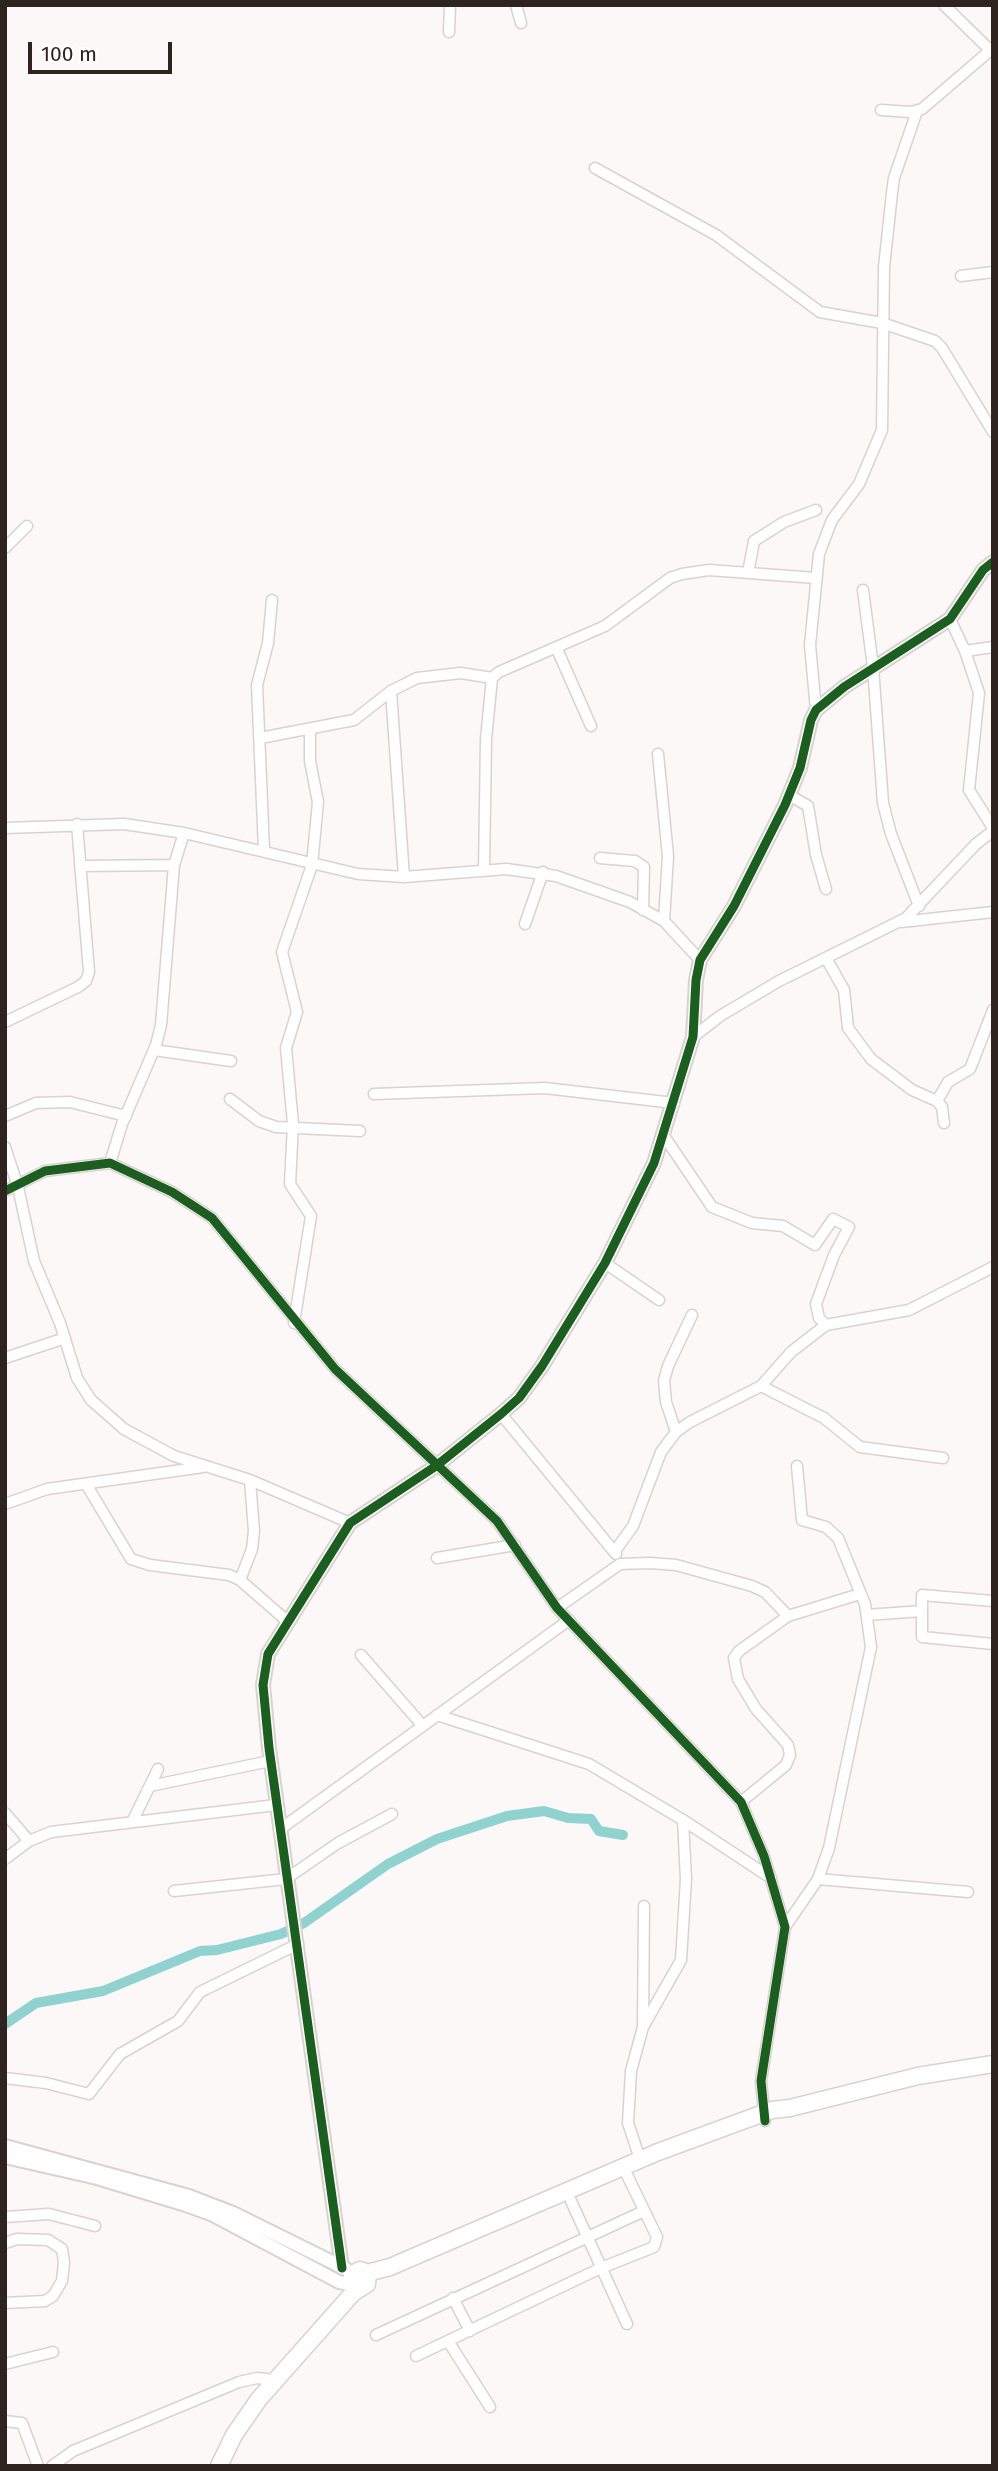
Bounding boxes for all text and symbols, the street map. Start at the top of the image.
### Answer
scale bar [32,28,175,72]
text: 100 m [41,41,97,67]

